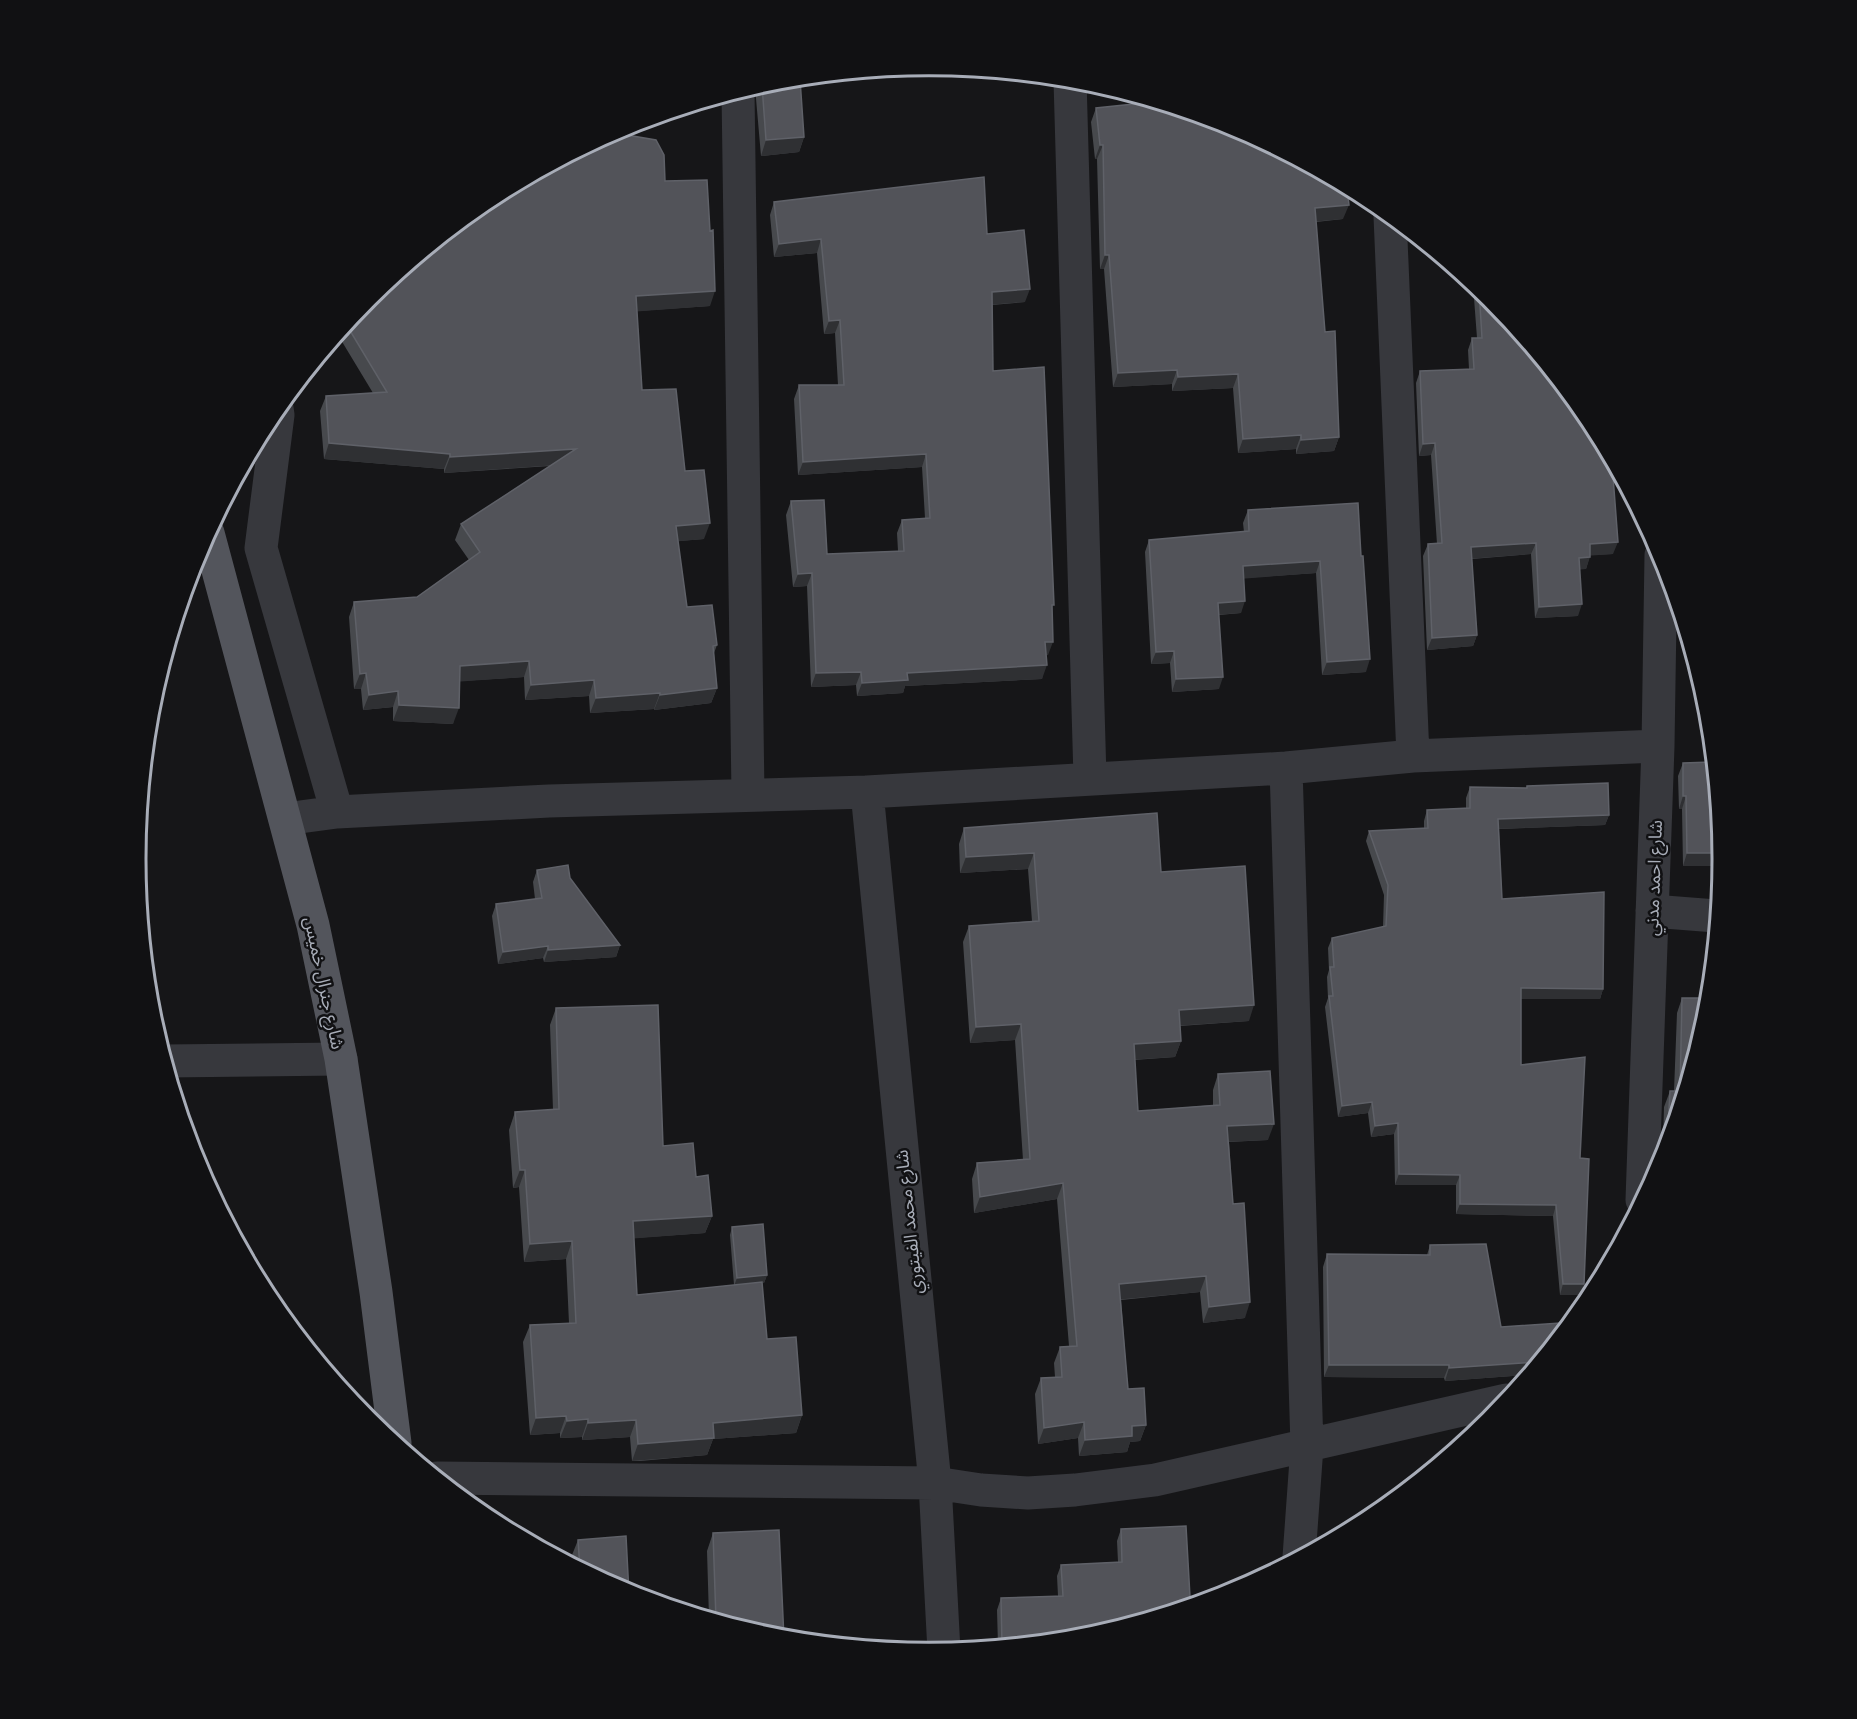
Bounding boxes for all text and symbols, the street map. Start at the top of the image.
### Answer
street label: شارع احمد مدني [1641,820,1670,937]
street label: شارع جنرال خميس [296,915,349,1052]
street label: شارع محمد الفيتوري [890,1148,931,1295]

